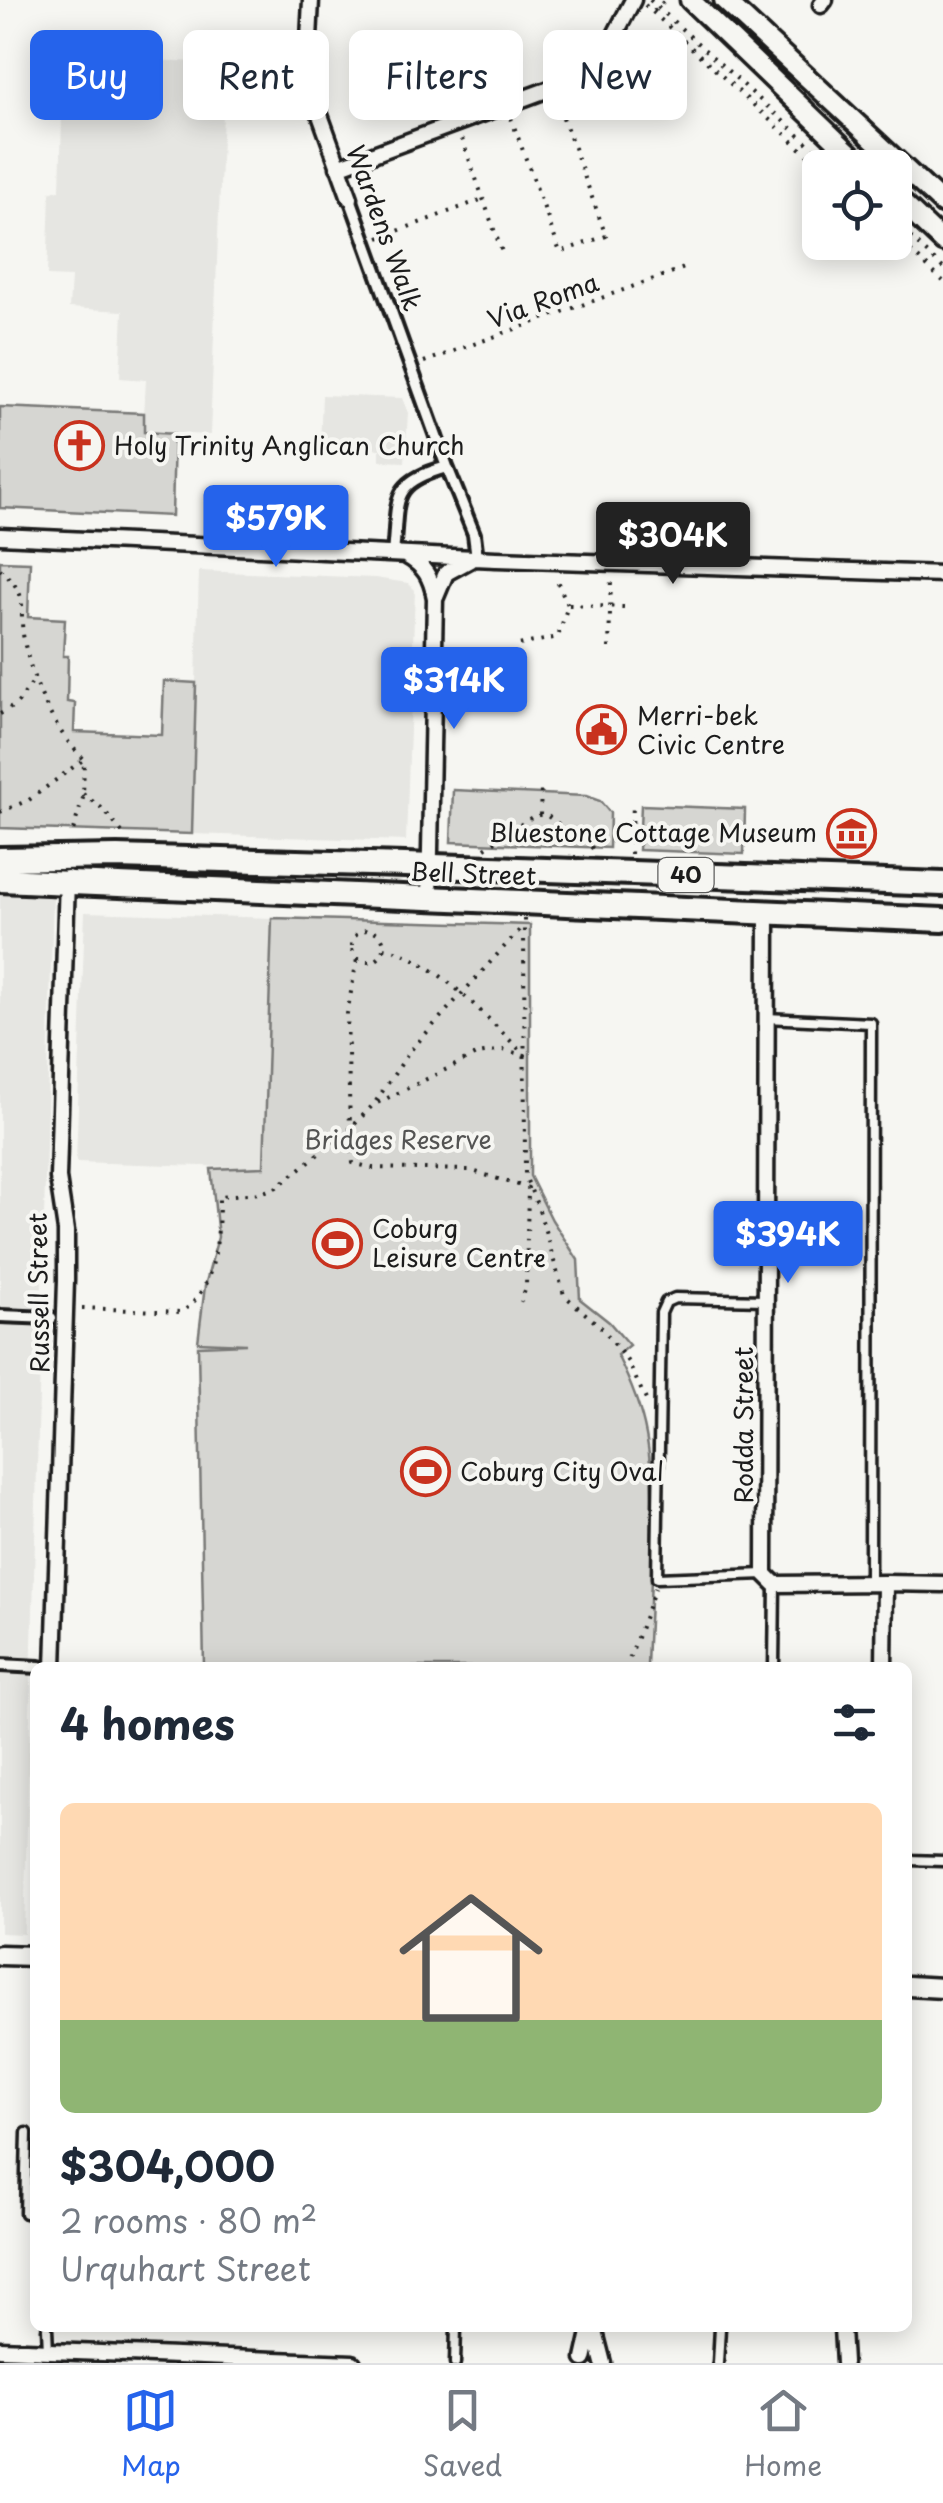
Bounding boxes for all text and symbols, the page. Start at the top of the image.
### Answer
chip: Buy [30,30,163,120]
chip: Rent [183,30,329,120]
chip: Filters [349,30,523,120]
chip: New [543,30,687,120]
street label: Wardens Walk [337,140,433,316]
map controls [802,150,912,260]
button: locate [802,150,912,260]
street label: Via Roma [482,262,603,338]
church icon: Holy Trinity Anglican Church [53,420,105,472]
place label: Holy Trinity Anglican Church [114,426,465,464]
pin: $579K [206,485,346,570]
text: $579K [225,493,327,541]
pin: $304K [603,502,743,587]
text: $304K [618,510,728,558]
pin: $314K [384,647,524,732]
text: $314K [403,655,505,703]
place label: Merri-bek Civic Centre [637,696,785,763]
public building icon: Merri-bek Civic Centre [576,704,628,756]
museum icon: Bluestone Cottage Museum [826,807,878,859]
place label: Bluestone Cottage Museum [489,813,817,851]
street label: Bell Street [409,852,537,894]
road number: 40 [658,858,714,892]
park label: Bridges Reserve [304,1120,492,1158]
pin: $394K [718,1201,858,1286]
place label: Coburg Leisure Centre [372,1209,546,1276]
text: $394K [736,1209,840,1257]
street label: Russell Street [18,1212,58,1374]
sports icon: Coburg Leisure Centre [311,1217,363,1269]
street label: Rodda Street [724,1346,762,1504]
sports icon: Coburg City Oval [399,1446,451,1498]
place label: Coburg City Oval [460,1452,664,1490]
text: 4 homes [60,1691,235,1754]
icon: filters [827,1695,882,1750]
icon: home [381,1868,561,2048]
text: $304,000 [60,2133,275,2196]
text: 2 rooms · 80 m² [60,2196,317,2244]
text: Urquhart Street [60,2244,311,2292]
tab: Map [121,2383,181,2486]
tab: Saved [423,2383,502,2486]
tab: Home [744,2383,822,2486]

